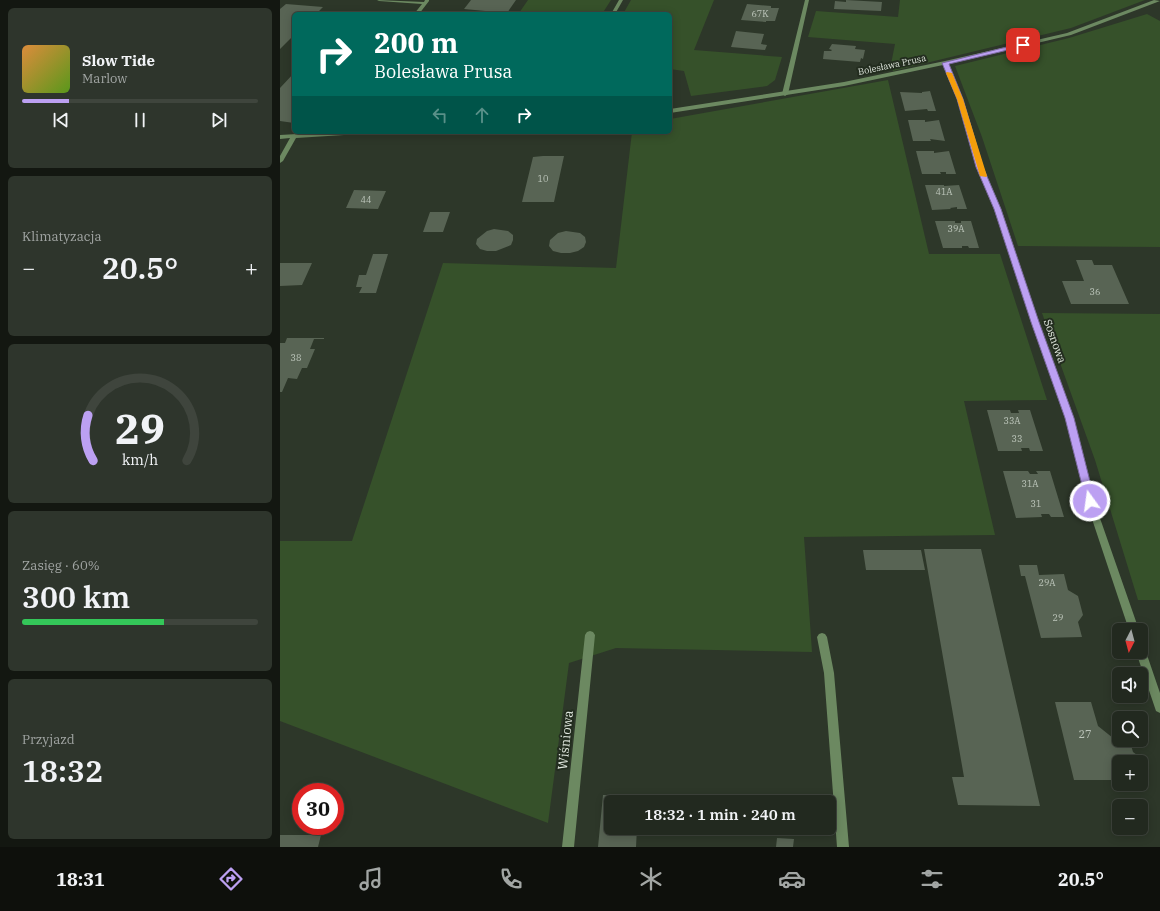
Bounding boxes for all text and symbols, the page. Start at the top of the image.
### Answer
house number: 67K [751,8,769,19]
text: 200 m [374,24,458,61]
icon: right [308,28,360,80]
pin [1006,28,1040,62]
icon: arrive [1012,34,1034,56]
text: Slow Tide [82,51,155,70]
street label: Bolesława Prusa [857,52,927,77]
text: Bolesława Prusa [374,60,512,83]
text: Marlow [82,70,127,87]
icon: left [429,104,451,126]
icon: ahead [471,104,493,126]
icon: right [513,104,535,126]
icon: previous [50,109,72,131]
icon: pause [129,109,151,131]
icon: next [208,109,230,131]
house number: 10 [538,173,548,184]
house number: 41A [936,186,953,197]
house number: 44 [361,194,371,205]
house number: 39A [948,223,965,234]
text: Klimatyzacja [22,228,102,245]
text: 20.5° [102,248,178,287]
text: − [22,253,35,282]
text: + [245,253,258,282]
house number: 36 [1090,286,1100,297]
street label: Sosnowa [1041,317,1069,365]
house number: 38 [291,352,301,363]
text: 29 [115,401,165,455]
house number: 33A [1004,415,1021,426]
house number: 33 [1012,433,1022,444]
text: km/h [122,450,158,469]
house number: 31A [1022,478,1039,489]
position arrow [1069,480,1111,522]
house number: 31 [1031,498,1041,509]
text: Zasięg · 60% [22,557,100,574]
text: 300 km [22,577,130,616]
house number: 29A [1039,577,1056,588]
house number: 29 [1053,612,1063,623]
north arrow [1112,623,1148,659]
map controls [1112,623,1148,835]
button: sound [1112,667,1148,703]
street label: Wiśniowa [554,710,577,771]
button: search [1112,711,1148,747]
house number: 27 [1078,727,1092,741]
text: Przyjazd [22,731,75,748]
text: 18:32 [22,751,103,790]
button: + [1112,755,1148,791]
speed limit sign: 30 [292,783,344,835]
button: − [1112,799,1148,835]
text: 18:32 · 1 min · 240 m [644,805,796,824]
icon: directions [217,865,245,893]
icon: music [357,865,385,893]
icon: phone [497,865,525,893]
icon: climate [637,865,665,893]
icon: car [778,865,806,893]
icon: filters [918,865,946,893]
text: 18:31 [56,868,105,891]
text: 20.5° [1058,868,1104,891]

